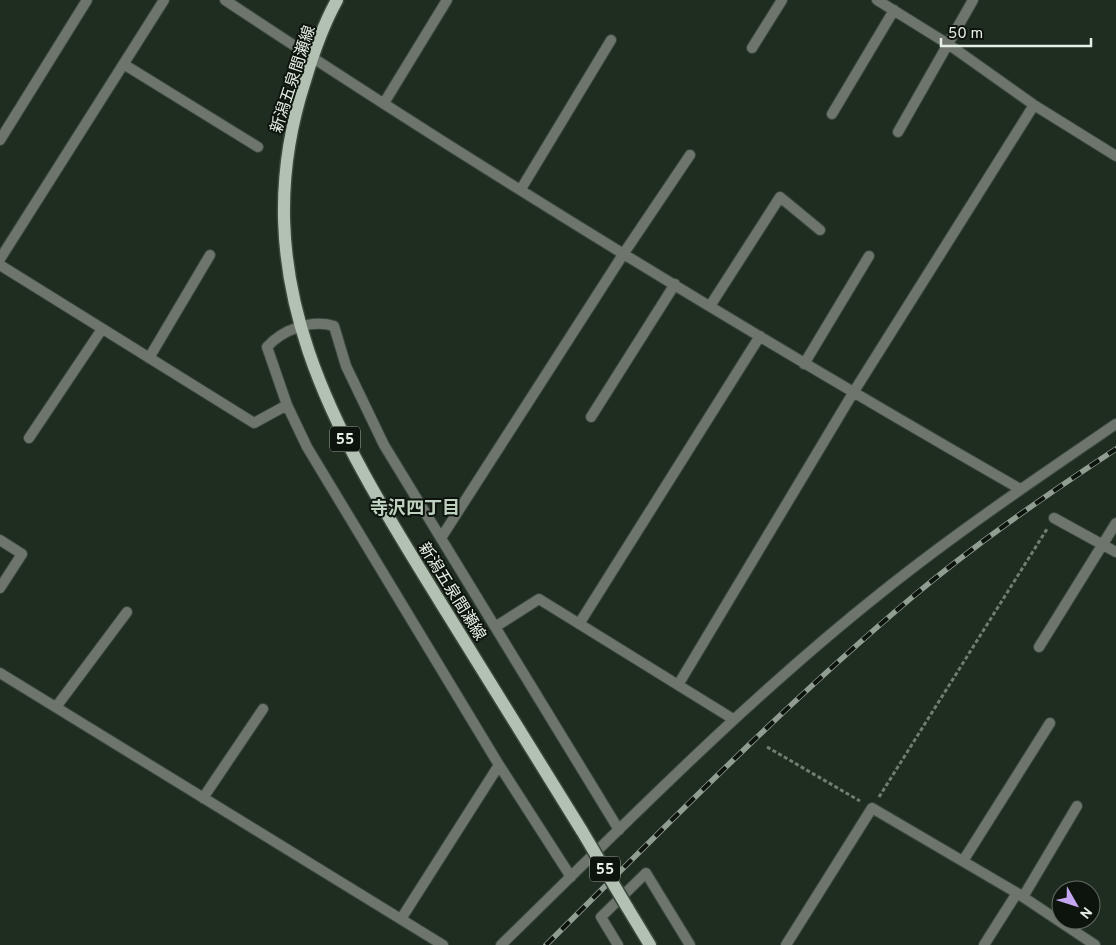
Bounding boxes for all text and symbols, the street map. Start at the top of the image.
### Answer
scale bar [941,15,1091,47]
street label: 新潟五泉間瀬線 [267,23,321,136]
text: 50 m [948,25,983,44]
road number: 55 [330,426,360,452]
district label: 寺沢四丁目 [370,498,460,521]
street label: 新潟五泉間瀬線 [413,539,489,645]
road number: 55 [590,856,620,882]
north arrow [1051,880,1101,930]
text: N [1075,903,1095,921]

